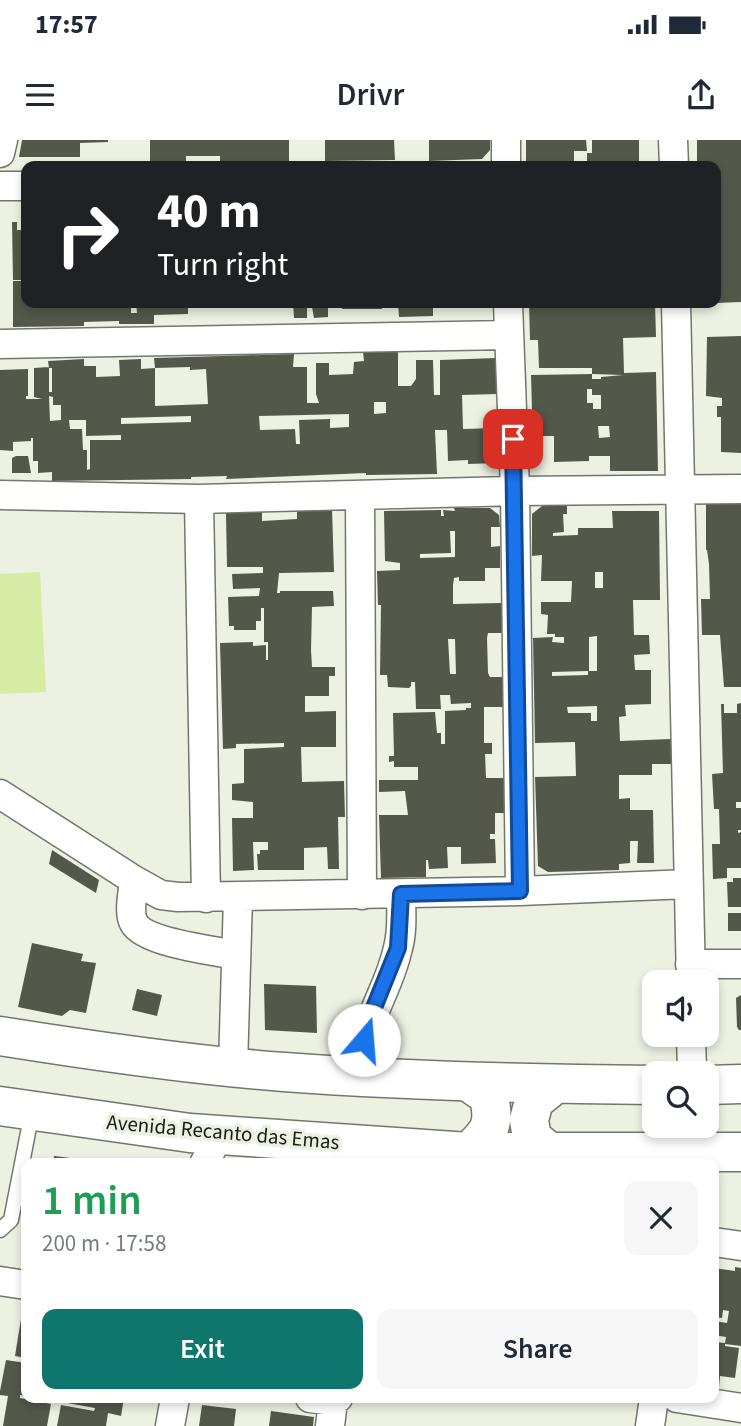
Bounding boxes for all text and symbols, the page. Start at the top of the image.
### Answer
text: 17:57 [35,6,98,43]
text: Drivr [336,72,405,118]
icon: menu [21,76,59,114]
icon: share [682,76,720,114]
text: 40 m [157,177,261,247]
icon: right [42,189,133,280]
text: Turn right [157,242,288,288]
pin [483,409,543,469]
icon: arrive [494,420,532,458]
map controls [642,970,719,1138]
button: sound [642,970,719,1047]
position arrow [327,1003,401,1077]
button: search [642,1061,719,1138]
street label: Avenida Recanto das Emas [105,1107,341,1157]
text: 1 min [42,1171,142,1231]
button: close [624,1181,698,1255]
text: 200 m · 17:58 [42,1227,166,1260]
button: Exit [42,1309,363,1389]
button: Share [377,1309,698,1389]

